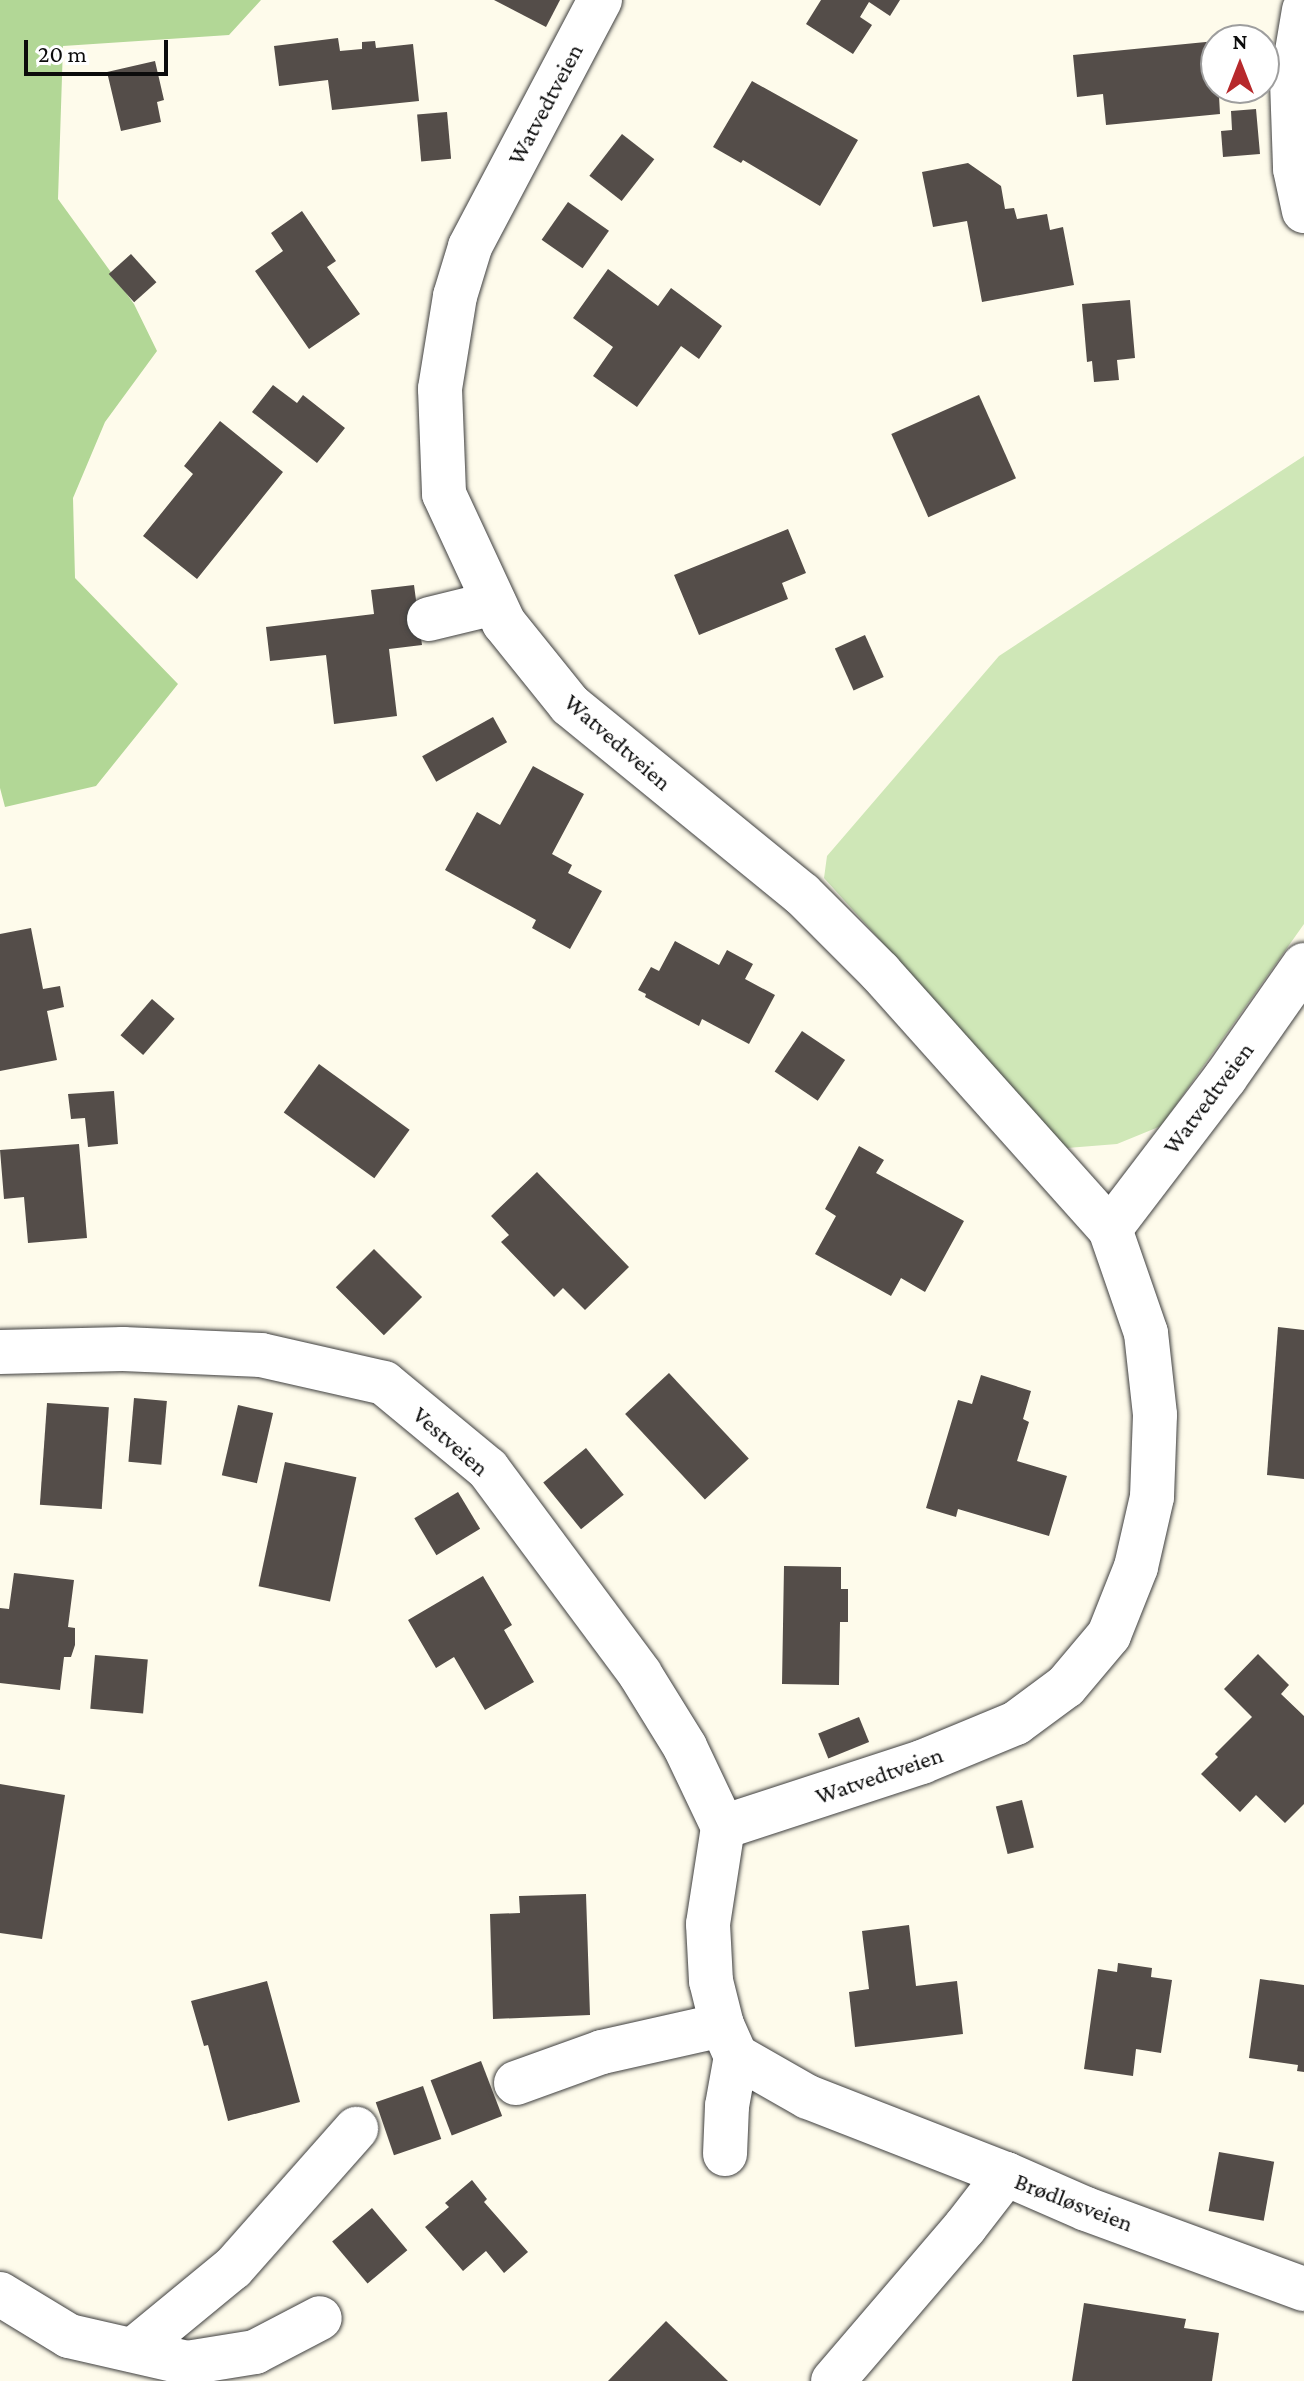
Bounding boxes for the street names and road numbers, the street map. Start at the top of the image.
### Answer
street label: Watvedtveien [501,39,589,169]
street label: Watvedtveien [558,688,678,796]
street label: Watvedtveien [1157,1036,1259,1160]
street label: Vestveien [407,1400,495,1482]
street label: Watvedtveien [812,1740,946,1810]
street label: Brødløsveien [1011,2166,1137,2238]

